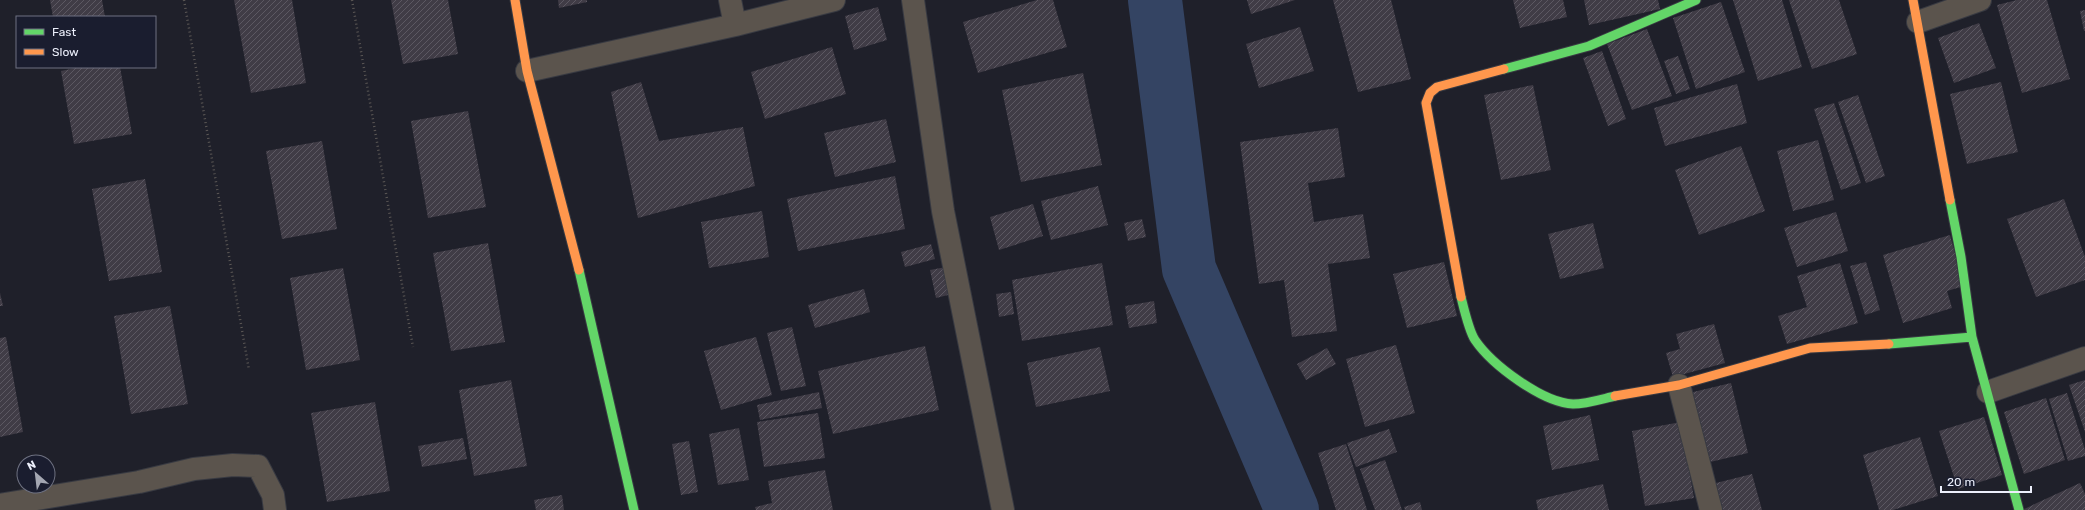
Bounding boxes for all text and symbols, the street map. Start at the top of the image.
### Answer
legend [16,16,156,68]
text: Fast [52,25,76,39]
text: Slow [52,45,79,59]
north arrow [16,454,56,494]
text: N [25,458,38,473]
scale bar [1941,468,2031,494]
text: 20 m [1947,475,1975,489]

